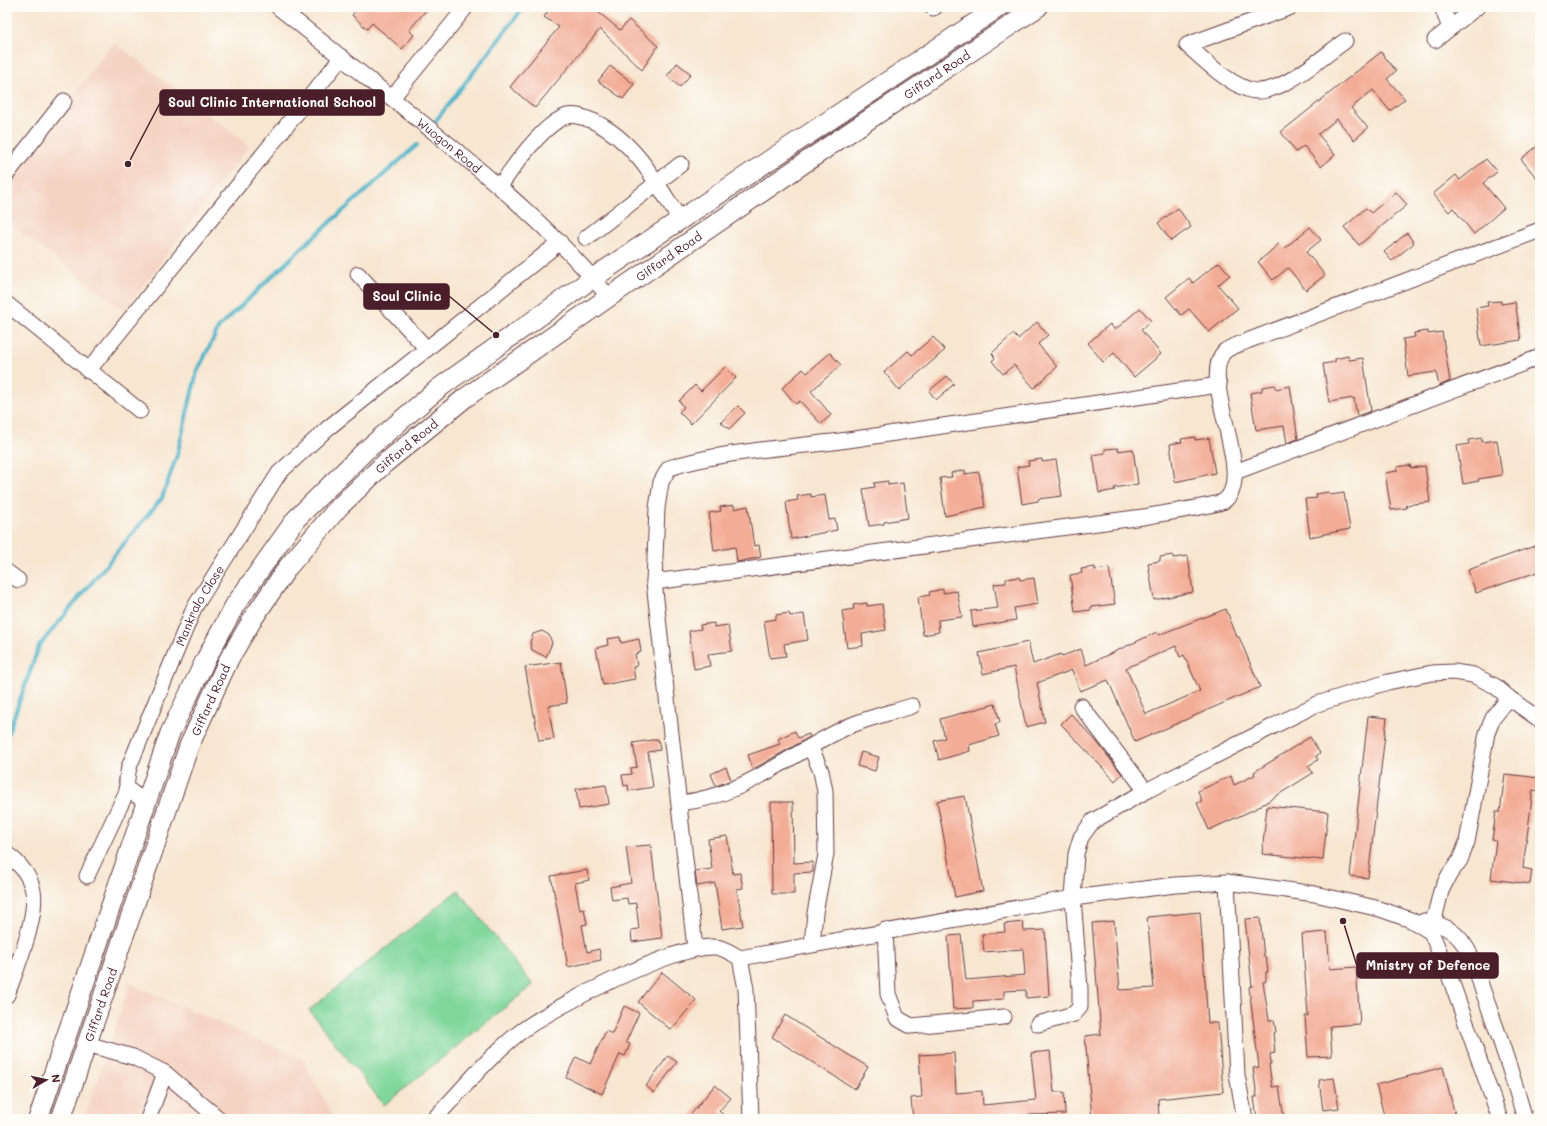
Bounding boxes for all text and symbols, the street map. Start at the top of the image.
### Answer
street label: Giffard Road [900,46,973,102]
callout: Soul Clinic International School [160,90,384,115]
text: Soul Clinic International School [168,93,376,110]
street label: Wuogon Road [414,114,485,176]
street label: Giffard Road [632,228,705,285]
callout: Soul Clinic [364,284,449,309]
text: Soul Clinic [373,287,442,304]
street label: Giffard Road [371,415,441,477]
street label: Mankralo Close [171,562,227,648]
street label: Giffard Road [187,661,234,738]
callout: Mnistry of Defence [1357,953,1498,978]
text: Mnistry of Defence [1366,956,1491,974]
street label: Giffard Road [80,965,120,1043]
north arrow [26,1060,66,1100]
text: N [48,1073,64,1084]

